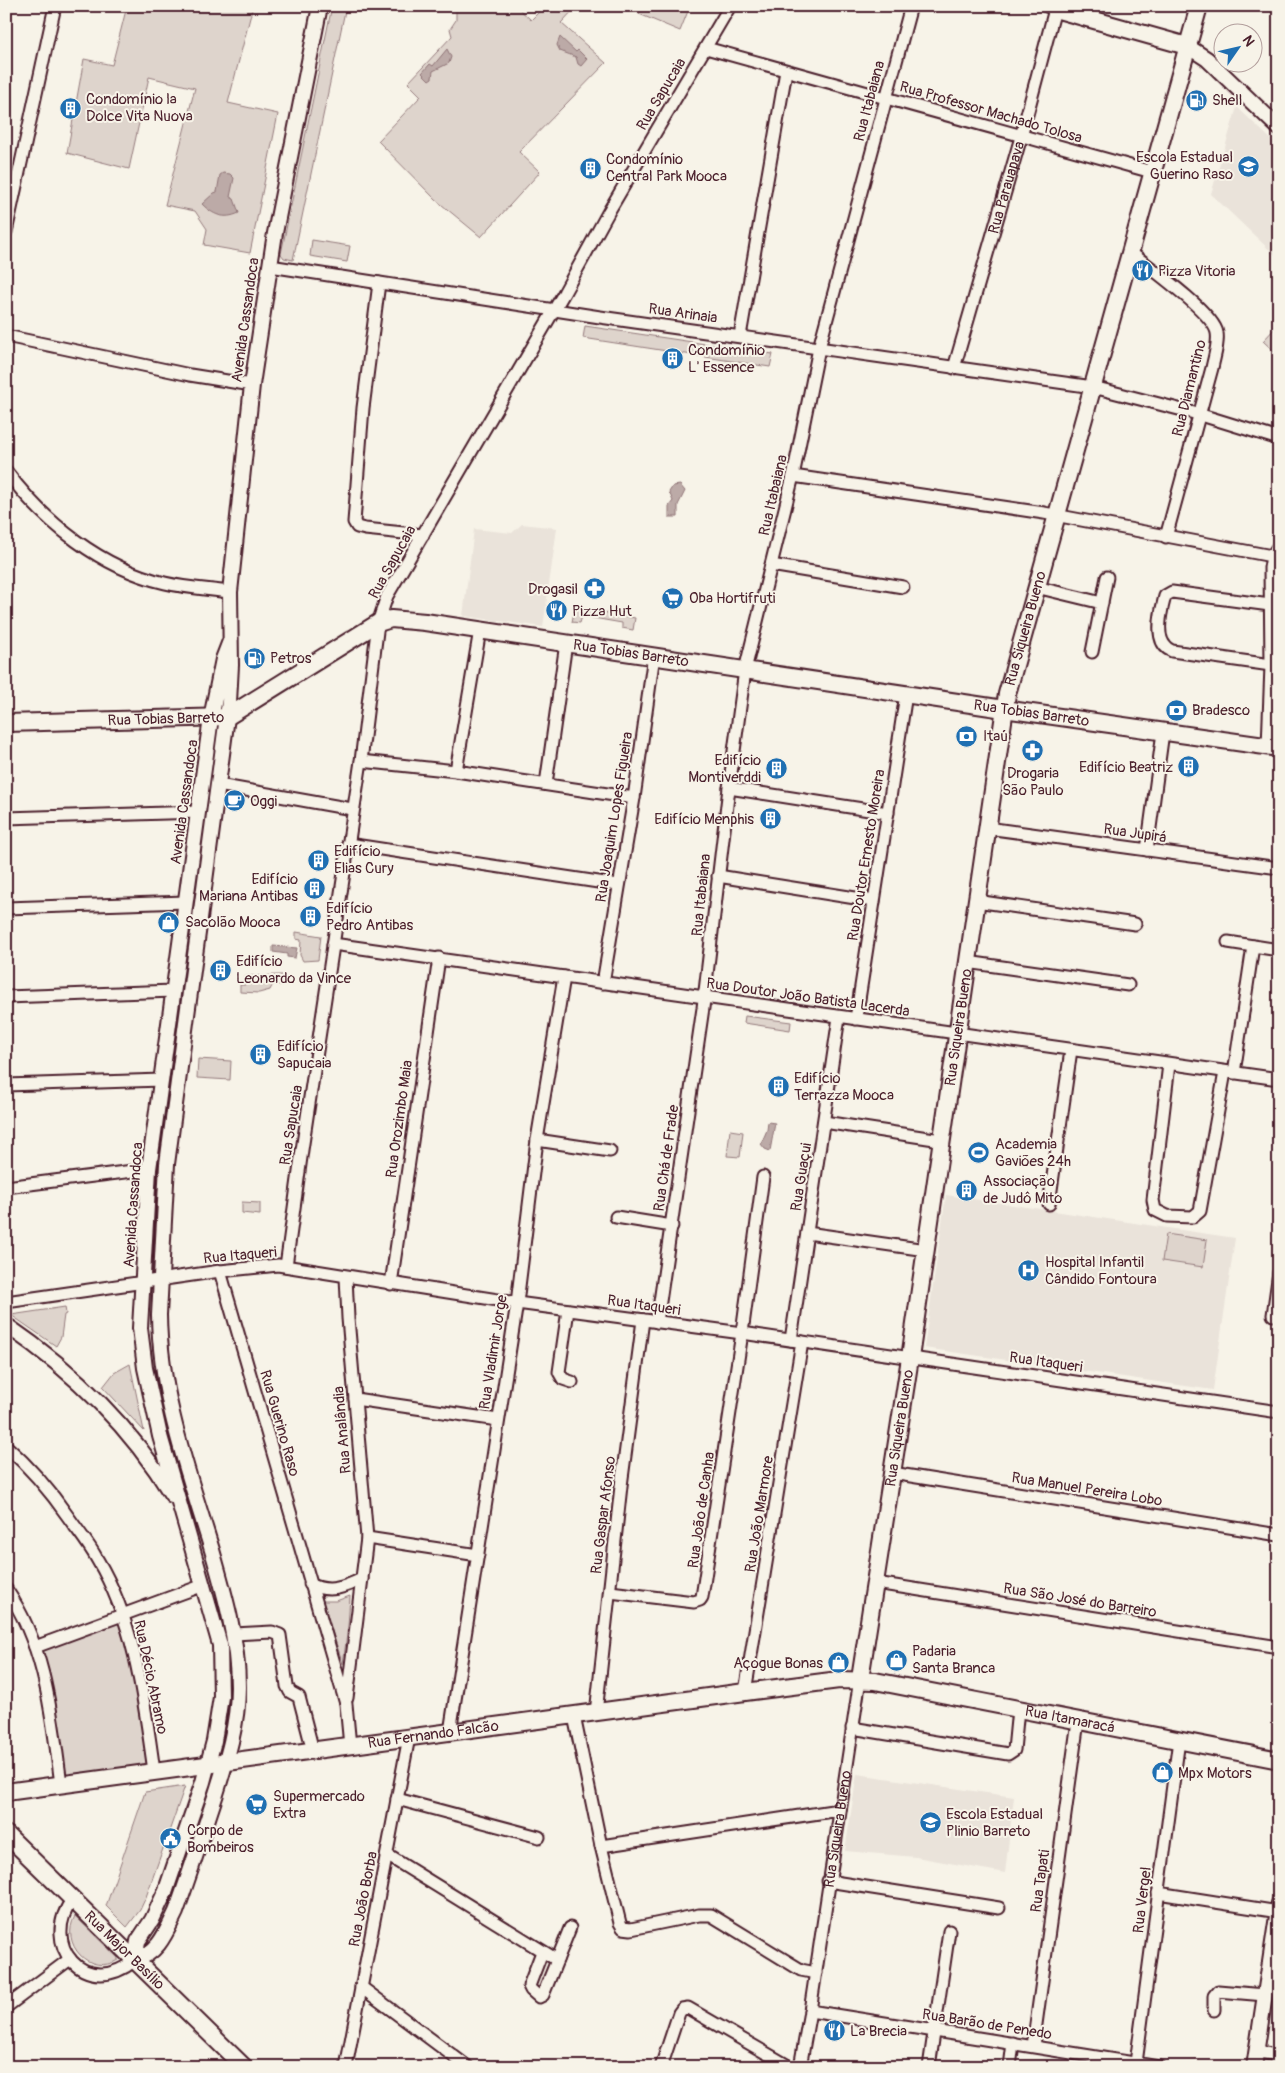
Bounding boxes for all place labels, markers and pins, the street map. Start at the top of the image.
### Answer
fuel station icon: Shell [1184,88,1208,112]
place label: Condomínio la Dolce Vita Nuova [86,90,193,126]
place label: Shell [1212,91,1242,110]
building icon: Condomínio la Dolce Vita Nuova [58,96,82,120]
place label: Escola Estadual Guerino Raso [1136,148,1233,184]
place label: Condomínio Central Park Mooca [606,150,727,186]
school or university icon: Escola Estadual Guerino Raso [1237,154,1261,178]
building icon: Condomínio Central Park Mooca [578,156,602,180]
restaurant icon: Pizza Vitoria [1130,259,1154,283]
place label: Pizza Vitoria [1158,262,1236,281]
place label: Condomínio L' Essence [688,341,765,377]
building icon: Condomínio L' Essence [660,347,684,371]
pharmacy icon: Drogasil [582,577,606,601]
place label: Drogasil [528,580,578,599]
supermarket icon: Oba Hortifruti [661,586,685,610]
place label: Oba Hortifruti [689,589,776,608]
restaurant icon: Pizza Hut [544,599,568,623]
place label: Pizza Hut [572,602,633,621]
fuel station icon: Petros [242,646,266,670]
place label: Petros [270,649,312,668]
bank icon: Bradesco [1164,698,1188,722]
place label: Bradesco [1192,701,1250,720]
bank icon: Itaú [955,724,979,748]
place label: Itaú [983,727,1008,746]
pharmacy icon: Drogaria São Paulo [1021,738,1045,762]
place label: Edifício Montiverddi [688,751,761,787]
building icon: Edifício Beatriz [1177,755,1201,779]
building icon: Edifício Montiverddi [765,757,789,781]
place label: Edifício Beatriz [1079,758,1173,777]
place label: Drogaria São Paulo [1002,764,1064,800]
cafe icon: Oggi [222,789,246,813]
place label: Oggi [250,792,278,811]
building icon: Edifício Menphis [758,807,782,831]
place label: Edifício Menphis [654,810,754,829]
place label: Edifício Elias Cury [334,842,394,878]
building icon: Edifício Elias Cury [306,848,330,872]
place label: Edifício Mariana Antibas [199,870,298,906]
building icon: Edifício Mariana Antibas [302,876,326,900]
place label: Edifício Pedro Antibas [326,899,414,935]
building icon: Edifício Pedro Antibas [298,905,322,929]
shop icon: Sacolão Mooca [157,910,181,934]
place label: Sacolão Mooca [185,913,281,932]
place label: Edifício Leonardo da Vince [236,952,352,988]
building icon: Edifício Leonardo da Vince [208,958,232,982]
place label: Edifício Sapucaia [277,1037,332,1073]
building icon: Edifício Sapucaia [249,1043,273,1067]
place label: Edifício Terrazza Mooca [794,1069,894,1105]
building icon: Edifício Terrazza Mooca [766,1075,790,1099]
place label: Academia Gaviões 24h [995,1135,1071,1171]
sports icon: Academia Gaviões 24h [967,1141,991,1165]
place label: Associação de Judô Mito [983,1172,1062,1208]
building icon: Associação de Judô Mito [955,1178,979,1202]
place label: Hospital Infantil Cândido Fontoura [1045,1253,1157,1289]
hospital icon: Hospital Infantil Cândido Fontoura [1017,1259,1041,1283]
place label: Padaria Santa Branca [912,1642,995,1678]
shop icon: Padaria Santa Branca [884,1648,908,1672]
shop icon: Açogue Bonas [827,1651,851,1675]
place label: Açogue Bonas [733,1654,823,1673]
shop icon: Mpx Motors [1150,1761,1174,1785]
place label: Mpx Motors [1178,1764,1252,1783]
place label: Supermercado Extra [273,1787,365,1823]
supermarket icon: Supermercado Extra [245,1793,269,1817]
place label: Escola Estadual Plinio Barreto [946,1805,1043,1841]
school or university icon: Escola Estadual Plinio Barreto [918,1811,942,1835]
place label: Corpo de Bombeiros [187,1821,254,1857]
public building icon: Corpo de Bombeiros [159,1827,183,1851]
restaurant icon: La Brecia [822,2019,846,2043]
place label: La Brecia [850,2022,907,2041]

